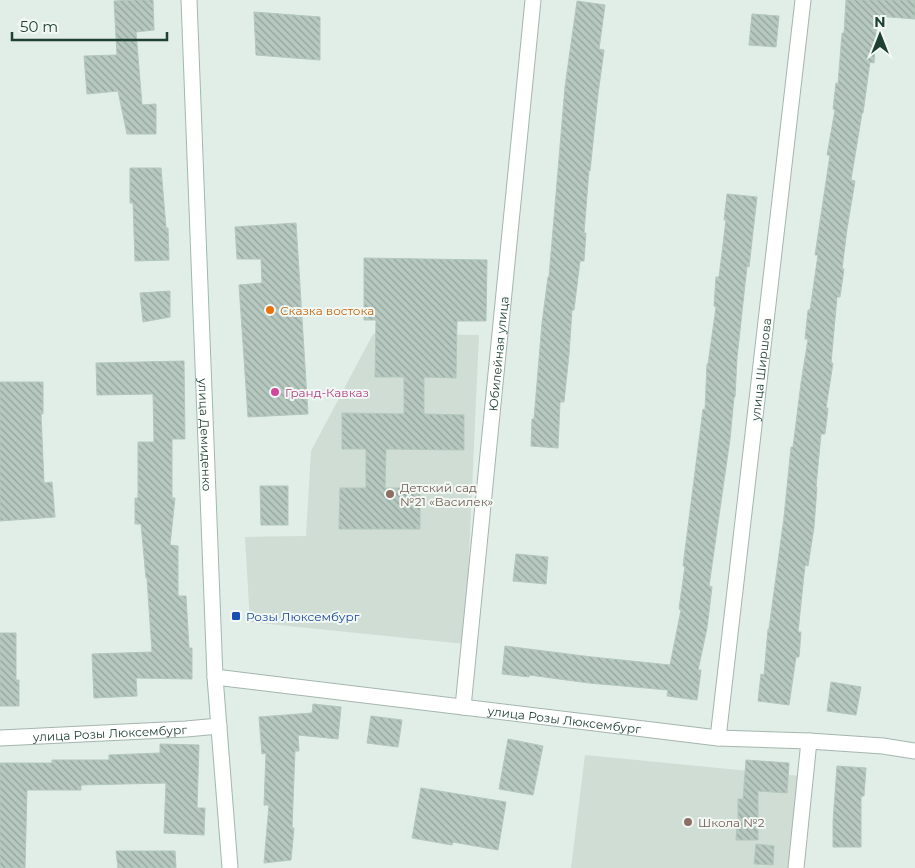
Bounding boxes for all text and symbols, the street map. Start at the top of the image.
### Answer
scale bar [12,10,168,42]
north arrow [855,10,905,60]
text: N [874,13,886,31]
text: 50 m [20,17,58,36]
street label: Юбилейная улица [485,295,511,412]
place label: Сказка востока [280,303,374,318]
marker: Сказка востока [264,304,276,316]
street label: улица Ширшова [747,317,774,423]
street label: улица Демиденко [196,377,215,492]
place label: Гранд-Кавказ [285,385,369,400]
marker: Гранд-Кавказ [269,386,281,398]
place label: Детский сад №21 «Василек» [400,480,494,509]
marker: Детский сад №21 «Василек» [384,488,396,500]
place label: Розы Люксембург [246,609,360,624]
marker: Розы Люксембург [230,610,242,622]
street label: улица Розы Люксембург [486,703,642,736]
street label: улица Розы Люксембург [32,721,188,744]
place label: Школа №2 [698,815,765,830]
marker: Школа №2 [682,816,694,828]

